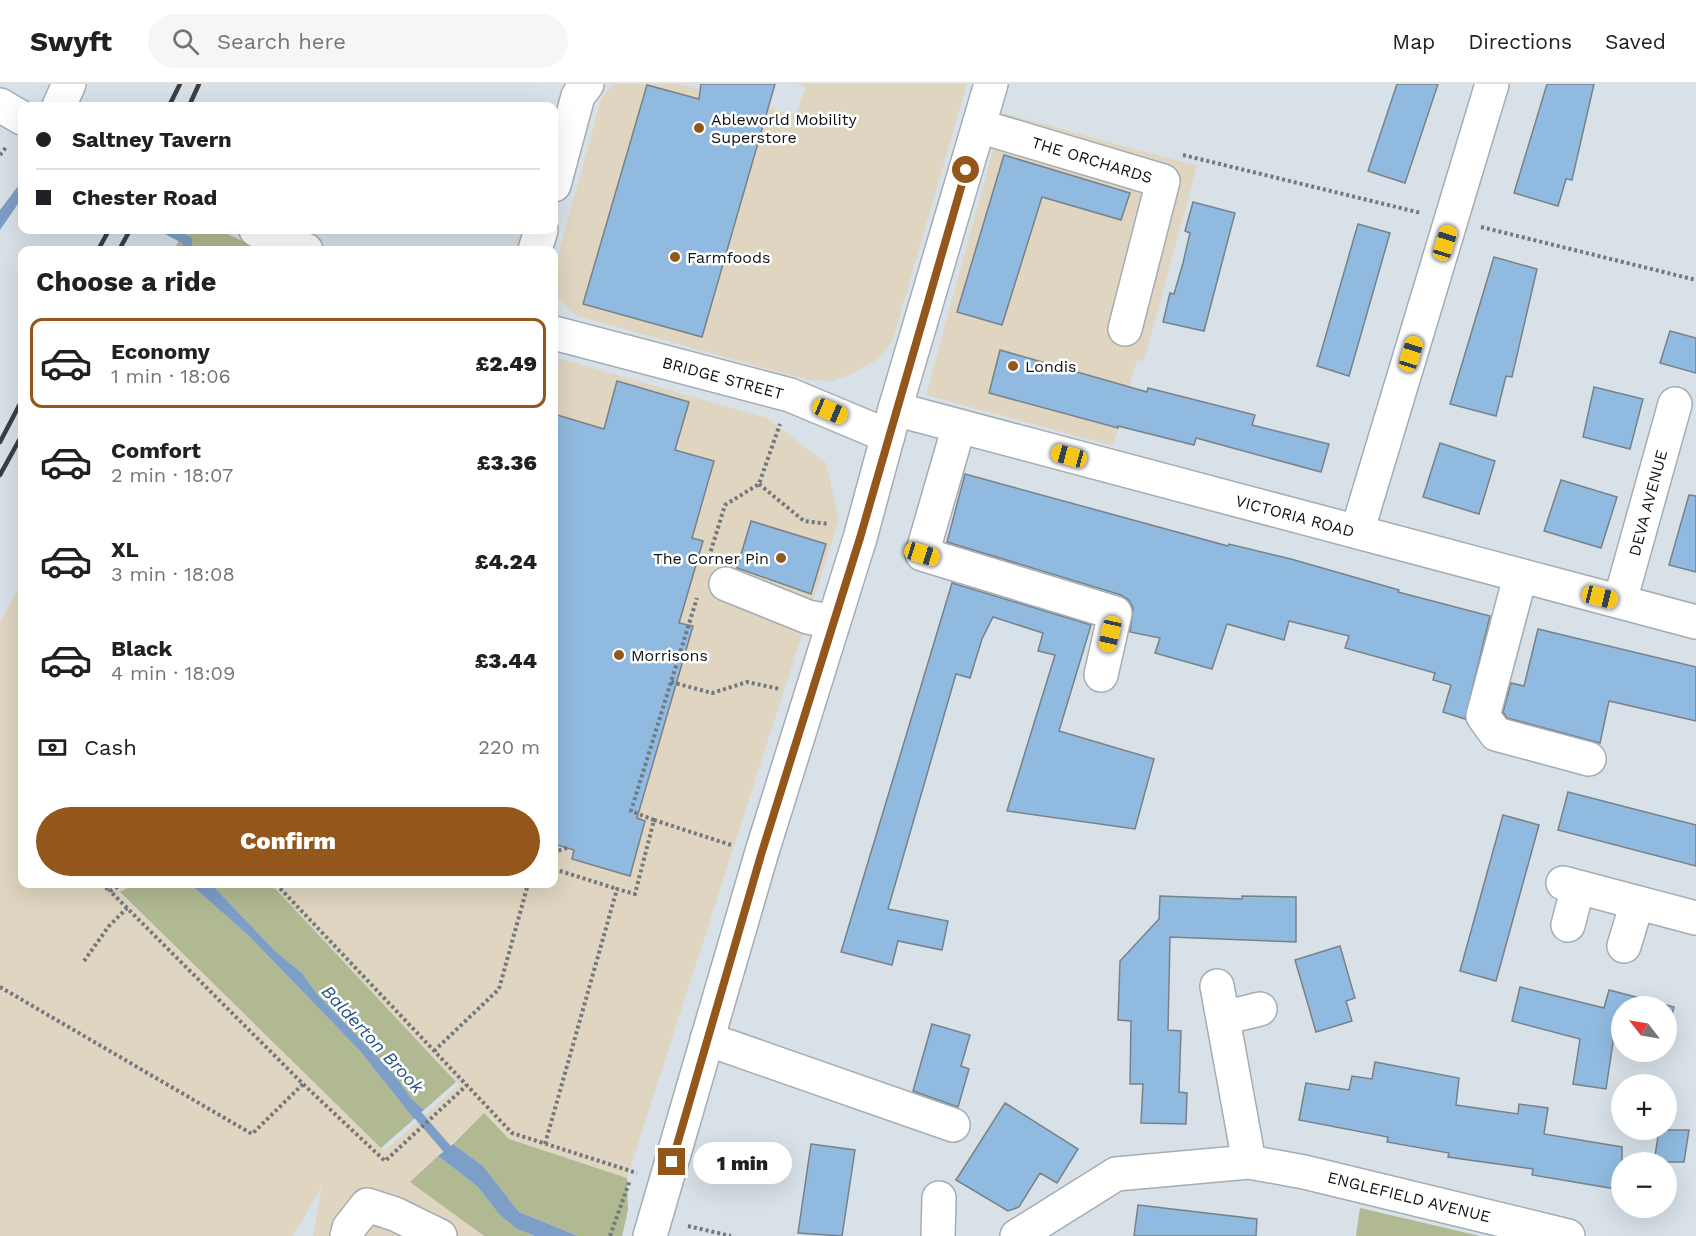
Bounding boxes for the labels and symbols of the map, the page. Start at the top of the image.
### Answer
place label: Ableworld Mobility Superstore [711,110,857,147]
marker: Ableworld Mobility Superstore [692,121,706,135]
street label: THE ORCHARDS [1029,133,1155,187]
route start [952,156,979,183]
car [1431,223,1459,263]
place label: Farmfoods [687,248,770,267]
marker: Farmfoods [668,250,682,264]
car [1397,334,1425,374]
street label: BRIDGE STREET [660,353,786,403]
place label: Londis [1025,357,1077,376]
marker: Londis [1006,359,1020,373]
car [810,396,850,426]
car [1049,443,1089,469]
street label: DEVA AVENUE [1625,448,1671,558]
street label: VICTORIA ROAD [1233,491,1357,541]
car [902,540,942,568]
place label: The Corner Pin [653,549,769,568]
marker: The Corner Pin [774,551,788,565]
car [1580,584,1620,610]
car [1097,614,1123,654]
place label: Morrisons [631,646,708,665]
marker: Morrisons [612,648,626,662]
water label: Balderton Brook [318,981,429,1098]
north arrow [1611,996,1677,1062]
callout: 1 min [693,1141,792,1183]
route end [658,1148,685,1175]
street label: ENGLEFIELD AVENUE [1325,1168,1493,1226]

